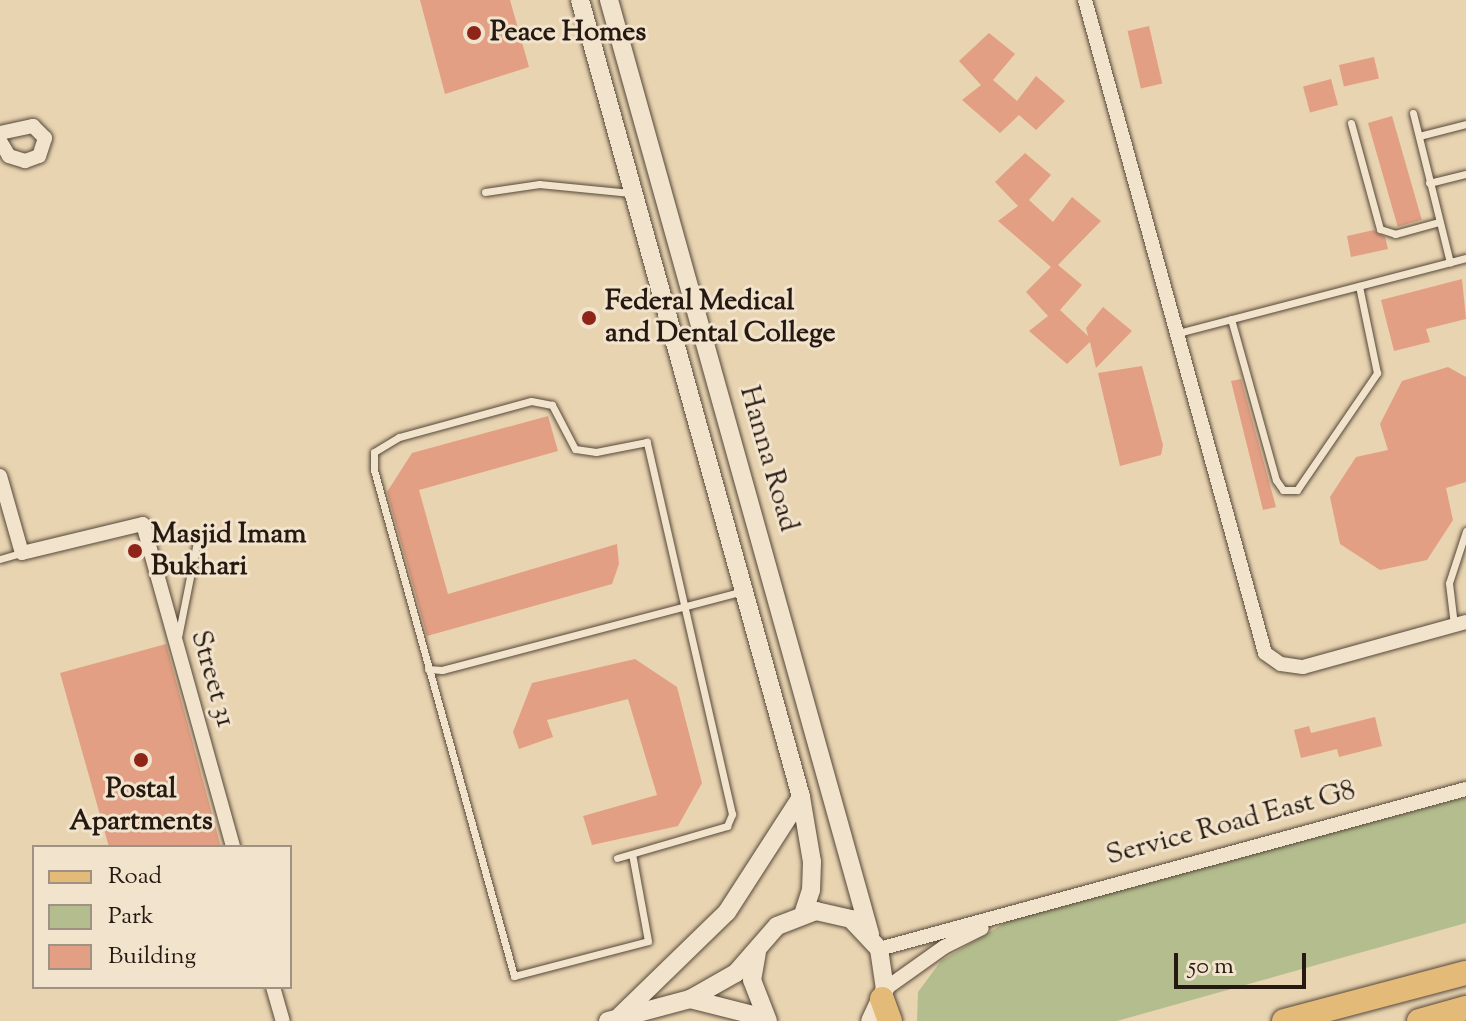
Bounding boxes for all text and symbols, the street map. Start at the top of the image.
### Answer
place label: Peace Homes [490,16,646,50]
marker: Peace Homes [465,24,483,42]
place label: Federal Medical and Dental College [605,285,836,351]
marker: Federal Medical and Dental College [580,309,598,327]
street label: Hanna Road [731,382,805,536]
place label: Masjid Imam Bukhari [151,518,307,584]
marker: Masjid Imam Bukhari [126,542,144,560]
street label: Street 31 [182,627,242,731]
marker: Postal Apartments [132,751,150,769]
place label: Postal Apartments [69,773,213,839]
street label: Service Road East G8 [1103,775,1359,873]
legend [32,845,292,989]
text: Road [108,860,162,894]
text: Park [108,900,154,934]
scale bar [1178,937,1310,987]
text: Building [108,940,196,974]
text: 50 m [1188,950,1234,984]

